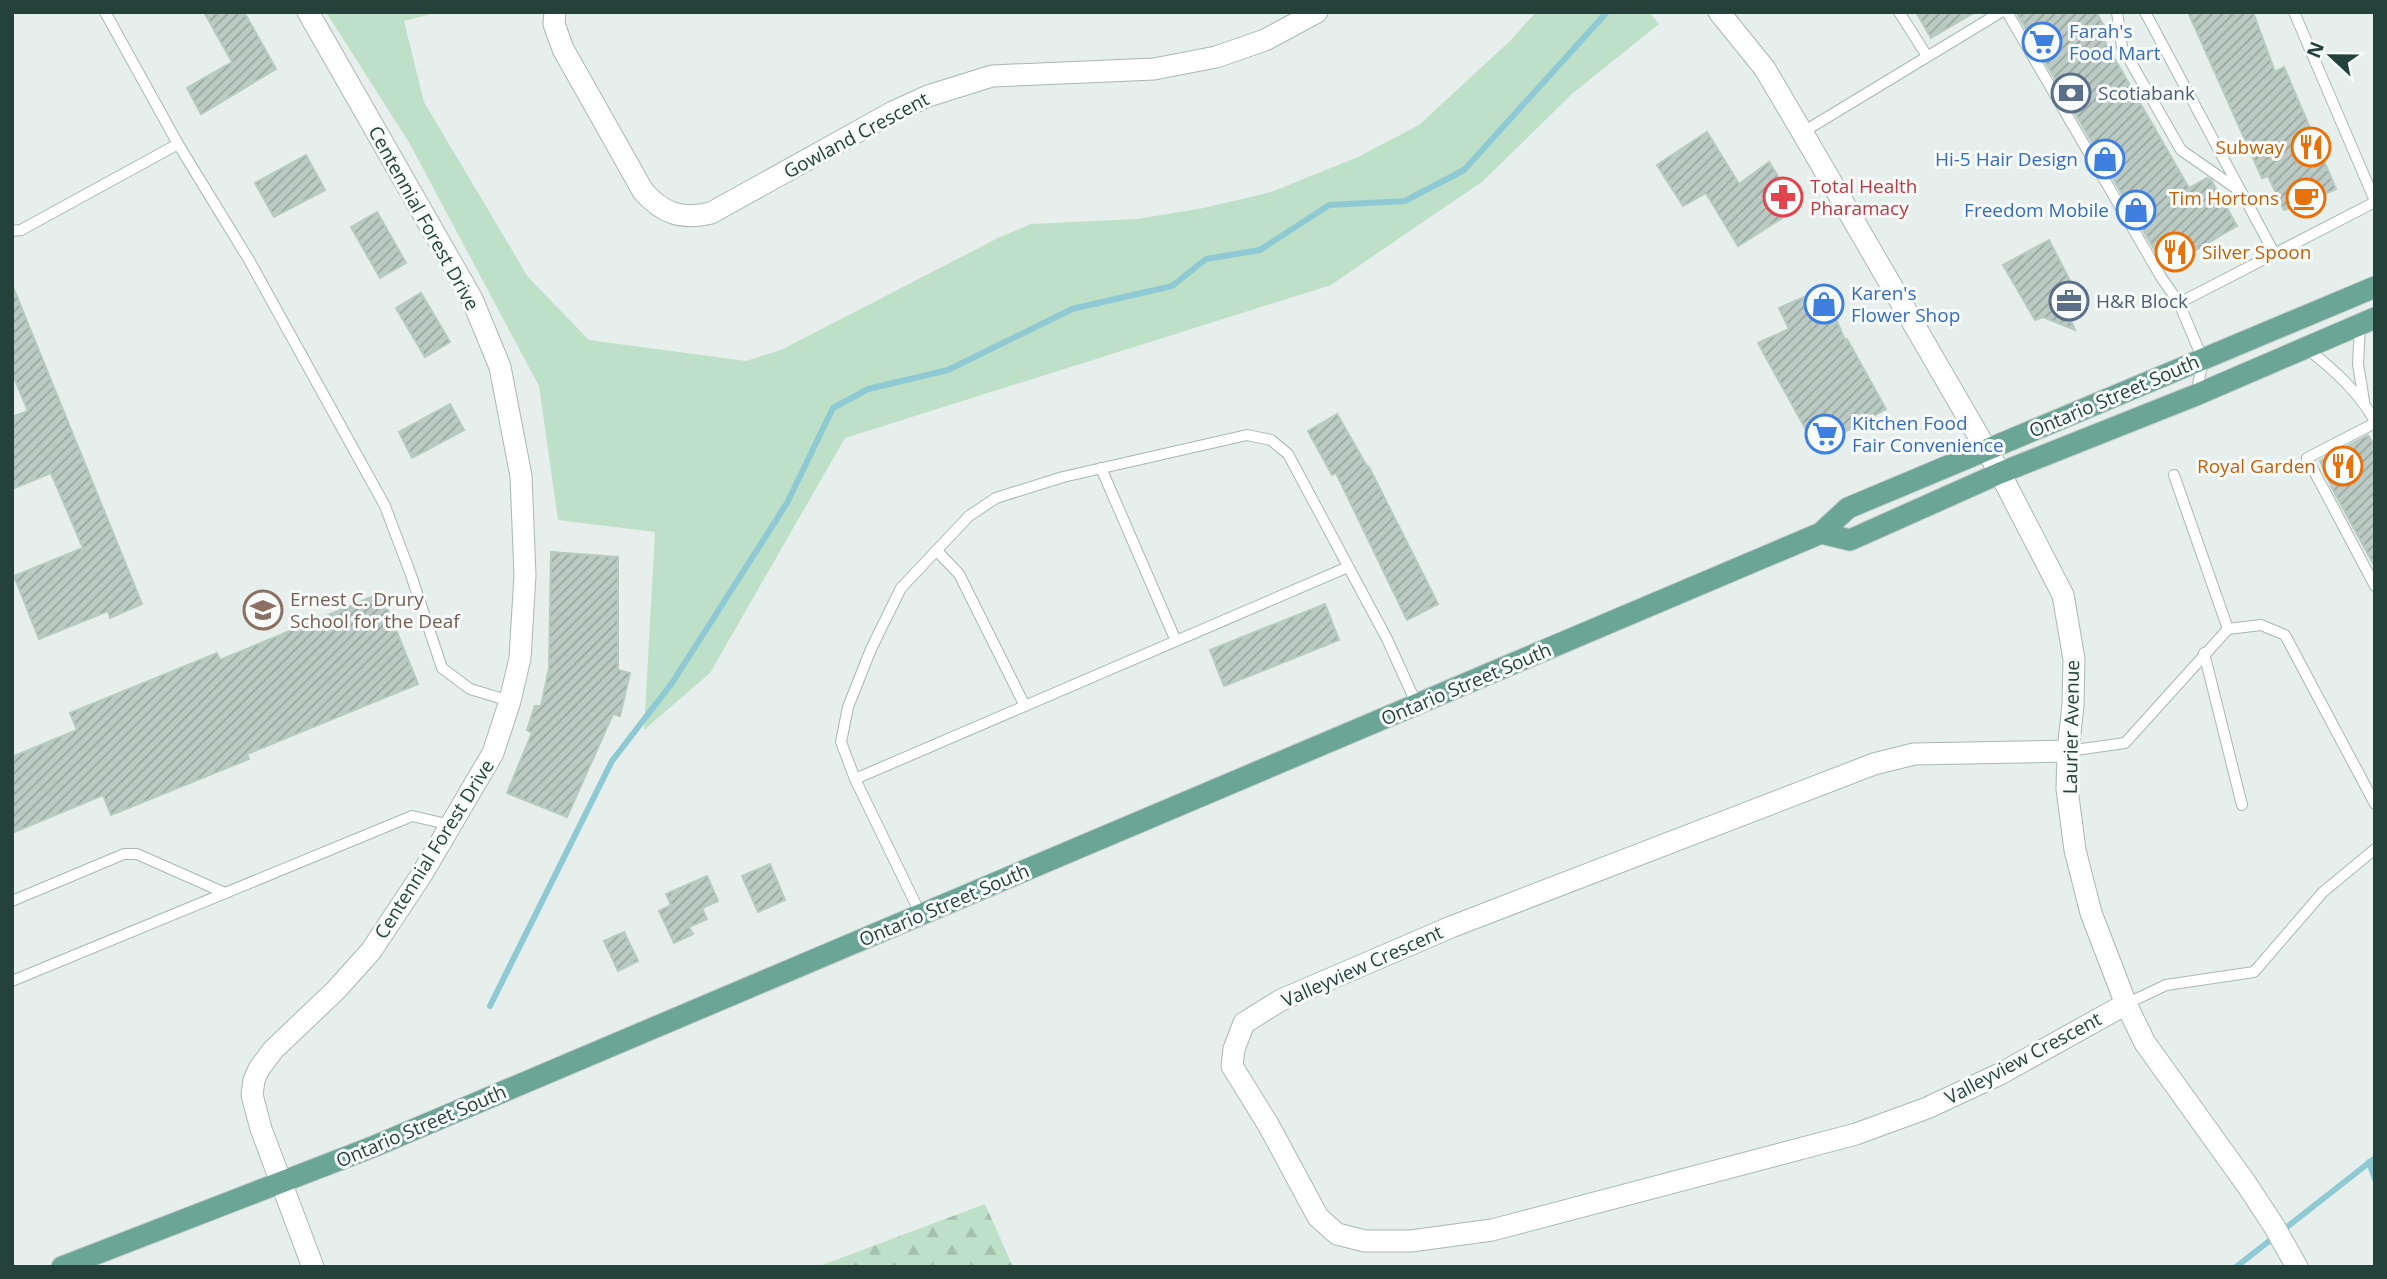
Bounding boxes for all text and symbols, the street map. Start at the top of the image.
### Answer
place label: Farah's Food Mart [2069,18,2161,66]
supermarket icon: Farah's Food Mart [2021,21,2063,63]
north arrow [2296,21,2366,91]
text: N [2300,38,2330,62]
bank icon: Scotiabank [2050,72,2092,114]
place label: Scotiabank [2098,80,2195,106]
street label: Gowland Crescent [779,86,933,184]
street label: Centennial Forest Drive [362,121,486,315]
restaurant icon: Subway [2290,126,2332,168]
place label: Subway [2216,134,2284,160]
shop icon: Hi-5 Hair Design [2084,138,2126,180]
place label: Hi-5 Hair Design [1935,146,2078,172]
place label: Total Health Pharamacy [1810,173,1917,221]
pharmacy icon: Total Health Pharamacy [1762,176,1804,218]
cafe icon: Tim Hortons [2285,177,2327,219]
place label: Tim Hortons [2169,185,2279,211]
shop icon: Freedom Mobile [2115,189,2157,231]
place label: Freedom Mobile [1964,197,2109,223]
restaurant icon: Silver Spoon [2154,231,2196,273]
place label: Silver Spoon [2202,239,2311,265]
place label: Karen's Flower Shop [1851,280,1960,328]
office icon: H&R Block [2048,280,2090,322]
shop icon: Karen's Flower Shop [1803,283,1845,325]
place label: H&R Block [2096,288,2188,314]
street label: Ontario Street South [2025,348,2203,444]
place label: Kitchen Food Fair Convenience [1852,410,2004,458]
supermarket icon: Kitchen Food Fair Convenience [1804,413,1846,455]
restaurant icon: Royal Garden [2322,445,2364,487]
place label: Royal Garden [2197,453,2316,479]
place label: Ernest C. Drury School for the Deaf [290,586,461,634]
school or university icon: Ernest C. Drury School for the Deaf [242,589,284,631]
street label: Ontario Street South [1377,636,1555,732]
street label: Laurier Avenue [2057,660,2085,794]
street label: Centennial Forest Drive [368,754,500,944]
street label: Ontario Street South [855,857,1033,953]
street label: Valleyview Crescent [1277,919,1447,1013]
street label: Valleyview Crescent [1940,1006,2106,1110]
street label: Ontario Street South [332,1078,510,1174]

